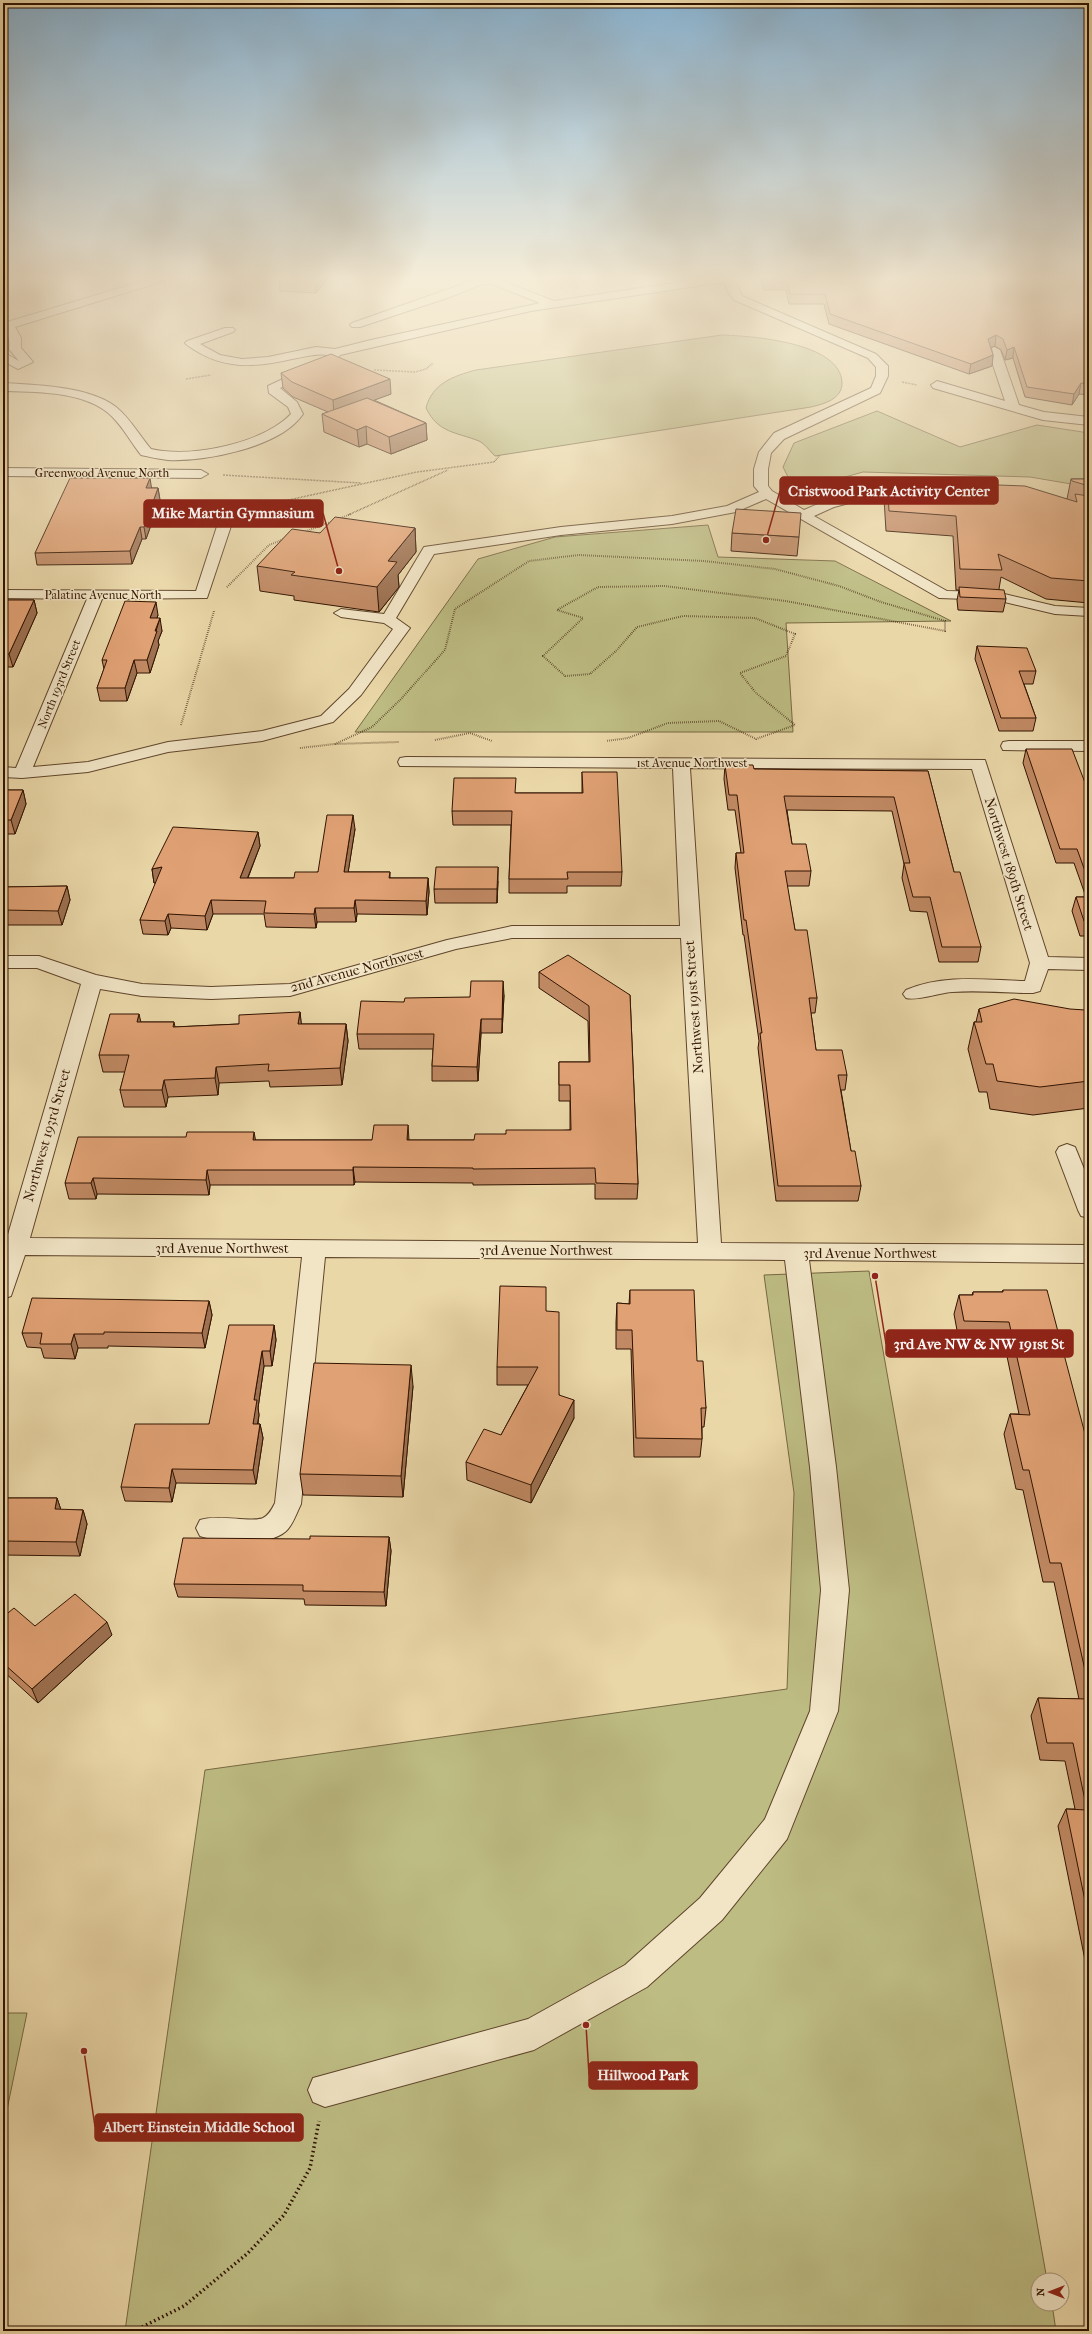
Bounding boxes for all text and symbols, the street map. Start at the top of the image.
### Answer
street label: Greenwood Avenue North [35,466,169,480]
callout: Cristwood Park Activity Center [780,477,998,504]
text: Cristwood Park Activity Center [788,482,991,500]
callout: Mike Martin Gymnasium [144,500,323,527]
text: Mike Martin Gymnasium [151,504,315,522]
street label: Palatine Avenue North [44,588,162,602]
street label: North 193rd Street [35,637,84,731]
street label: 1st Avenue Northwest [636,756,748,770]
street label: Northwest 189th Street [981,795,1037,933]
street label: Northwest 191st Street [681,940,707,1074]
street label: 2nd Avenue Northwest [288,944,426,996]
street label: Northwest 193rd Street [20,1066,74,1204]
street label: 3rd Avenue Northwest [155,1240,289,1257]
street label: 3rd Avenue Northwest [479,1242,613,1259]
street label: 3rd Avenue Northwest [803,1245,937,1262]
callout: 3rd Ave NW & NW 191st St [886,1330,1073,1357]
text: 3rd Ave NW & NW 191st St [894,1335,1065,1353]
callout: Hillwood Park [589,2062,697,2089]
text: Hillwood Park [597,2066,690,2084]
callout: Albert Einstein Middle School [95,2114,303,2141]
text: Albert Einstein Middle School [102,2118,296,2136]
north arrow [1030,2272,1070,2312]
text: N [1034,2287,1047,2296]

